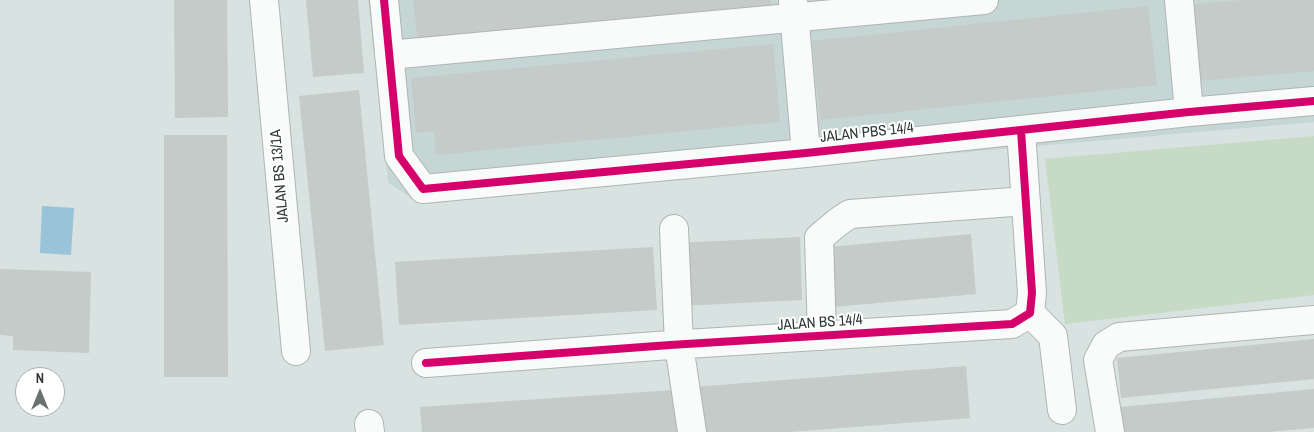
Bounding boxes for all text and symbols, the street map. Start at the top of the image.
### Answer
street label: JALAN PBS 14/4 [819,119,915,147]
street label: JALAN BS 13/1A [267,129,293,223]
street label: JALAN BS 14/4 [777,311,863,335]
north arrow [15,367,65,417]
text: N [36,369,44,387]

